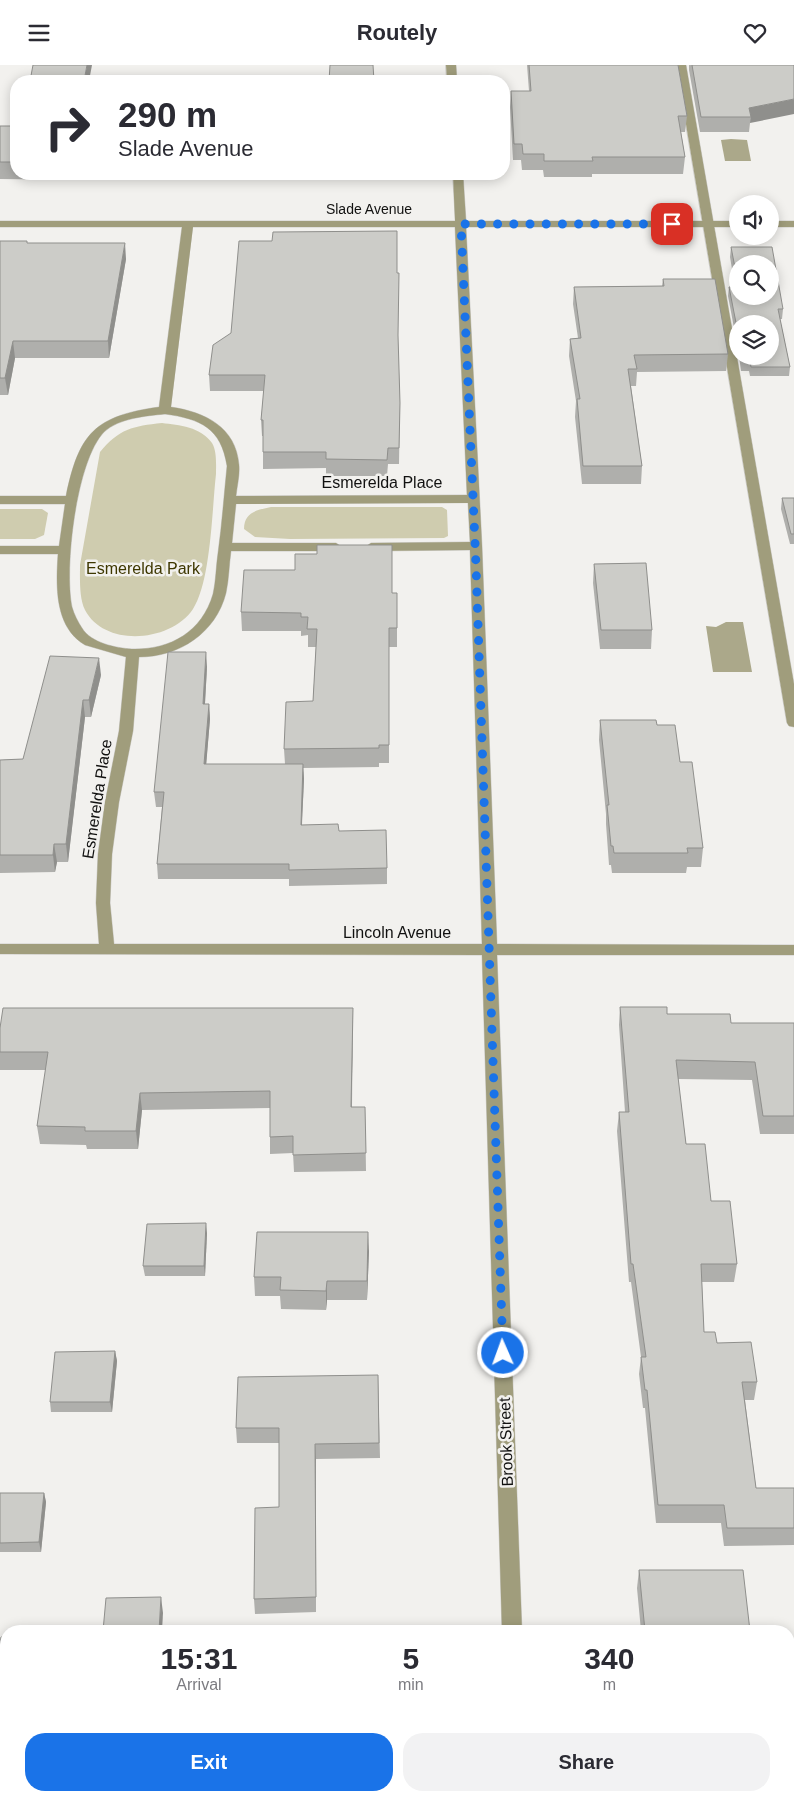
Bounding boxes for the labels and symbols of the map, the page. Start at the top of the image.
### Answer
street label: Slade Avenue [326,201,412,217]
pin [651,203,693,245]
street label: Esmerelda Place [322,474,443,491]
park label: Esmerelda Park [86,560,201,577]
street label: Esmerelda Place [79,738,115,860]
street label: Lincoln Avenue [343,924,451,941]
position arrow [476,1326,528,1378]
street label: Brook Street [496,1397,516,1487]

